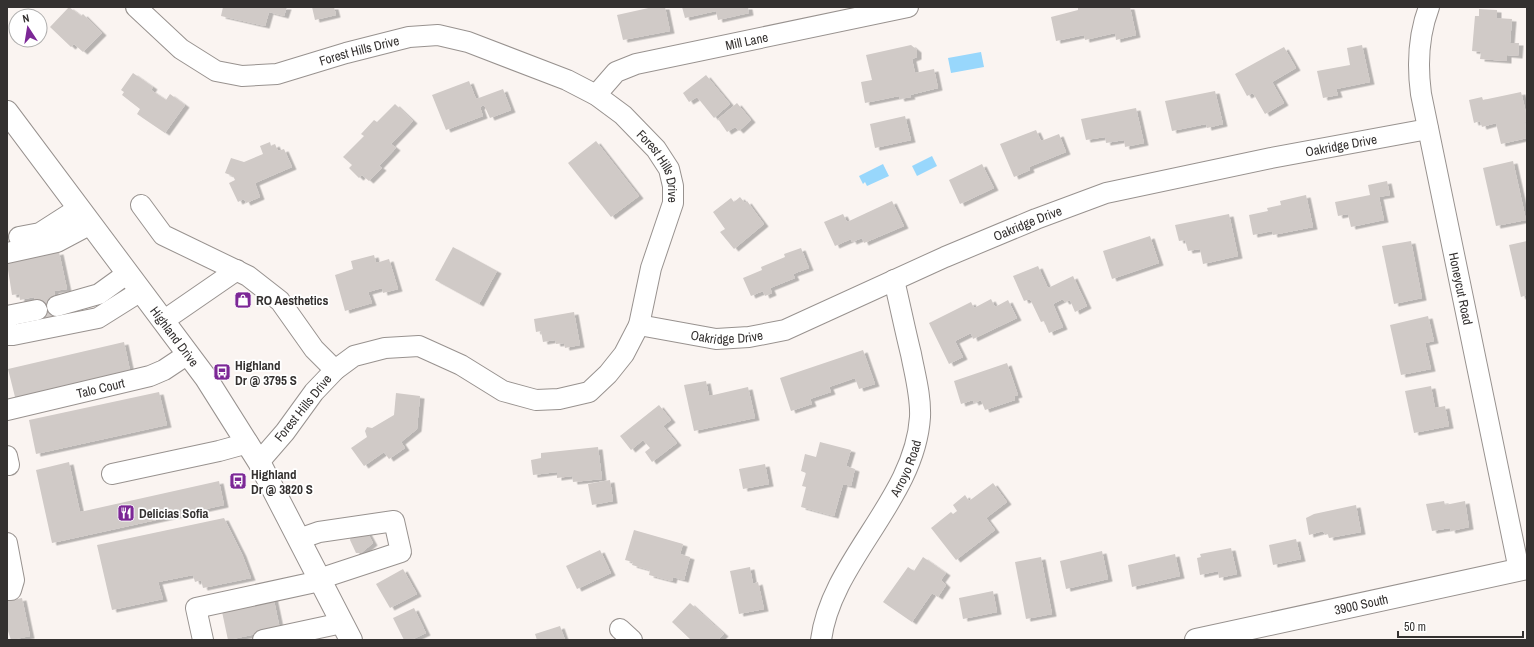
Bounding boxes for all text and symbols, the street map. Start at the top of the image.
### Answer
north arrow [8,8,48,48]
text: N [21,11,31,26]
street label: Mill Lane [724,28,770,54]
street label: Forest Hills Drive [317,31,401,69]
street label: Forest Hills Drive [633,126,682,203]
street label: Oakridge Drive [1304,130,1378,160]
street label: Oakridge Drive [991,202,1064,244]
street label: Honeycut Road [1445,251,1477,326]
shop icon: RO Aesthetics [233,290,253,310]
place label: RO Aesthetics [256,292,329,309]
street label: Highland Drive [147,303,203,370]
street label: Oakridge Drive [689,326,764,347]
place label: Highland Dr @ 3795 S [235,357,297,389]
bus stop icon: Highland Dr @ 3795 S [212,362,232,382]
street label: Forest Hills Drive [271,371,335,445]
street label: Talo Court [75,374,126,402]
street label: Arroyo Road [886,438,925,500]
place label: Highland Dr @ 3820 S [251,466,313,498]
bus stop icon: Highland Dr @ 3820 S [228,471,248,491]
restaurant icon: Delicias Sofia [116,503,136,523]
place label: Delicias Sofia [139,505,208,522]
street label: 3900 South [1333,590,1390,618]
scale bar [1398,613,1523,639]
text: 50 m [1404,619,1426,635]

